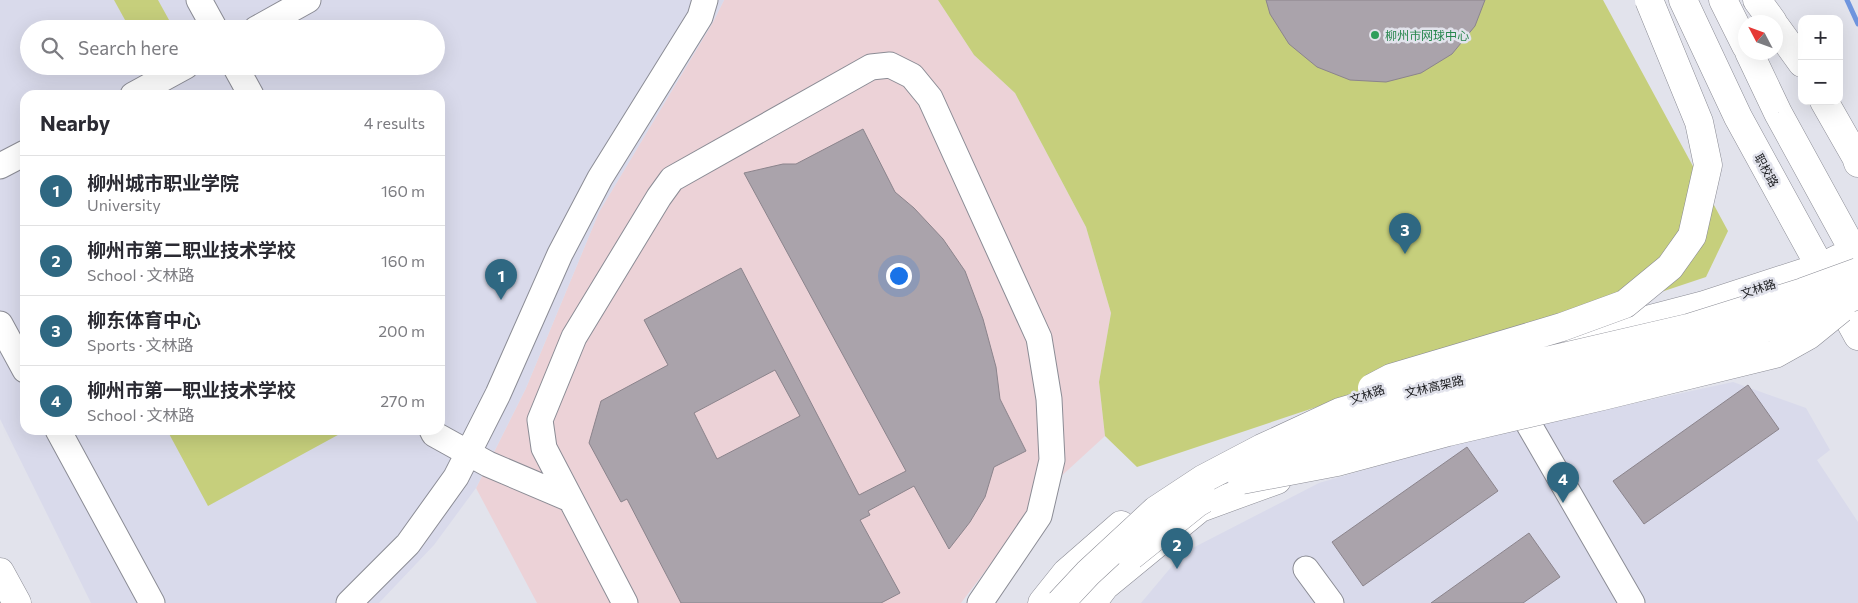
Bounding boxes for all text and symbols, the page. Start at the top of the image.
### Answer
north arrow [1738,15,1783,60]
map controls [1798,15,1843,105]
button: + [1798,15,1843,60]
search box [20,20,445,75]
place label: 柳州市网球中心 [1385,28,1469,42]
marker: 柳州市网球中心 [1369,29,1381,41]
icon: search [38,34,66,62]
text: Search here [78,36,178,59]
button: − [1798,60,1843,105]
text: Nearby [40,110,110,135]
text: 4 results [364,113,425,132]
street label: 职校路 [1752,151,1782,189]
text: 柳州城市职业学院 [87,171,239,194]
text: 1 [52,181,60,200]
text: 160 m [381,181,425,200]
text: University [87,195,161,214]
pin: 3 [1389,213,1421,254]
text: 柳州市第二职业技术学校 [87,238,296,261]
text: 2 [51,251,61,270]
text: 160 m [381,251,425,270]
pin: 1 [485,259,517,300]
your location [886,263,912,289]
text: School · 文林路 [87,265,195,284]
street label: 文林路 [1739,276,1777,300]
text: 柳东体育中心 [87,308,201,331]
text: 3 [51,321,61,340]
text: 200 m [378,321,425,340]
text: Sports · 文林路 [87,335,194,354]
street label: 文林高架路 [1403,372,1465,400]
text: 柳州市第一职业技术学校 [87,378,296,401]
street label: 文林路 [1348,382,1386,406]
text: 4 [51,391,61,410]
text: 270 m [380,391,425,410]
text: School · 文林路 [87,405,195,424]
pin: 4 [1547,462,1579,503]
pin: 2 [1161,528,1193,569]

